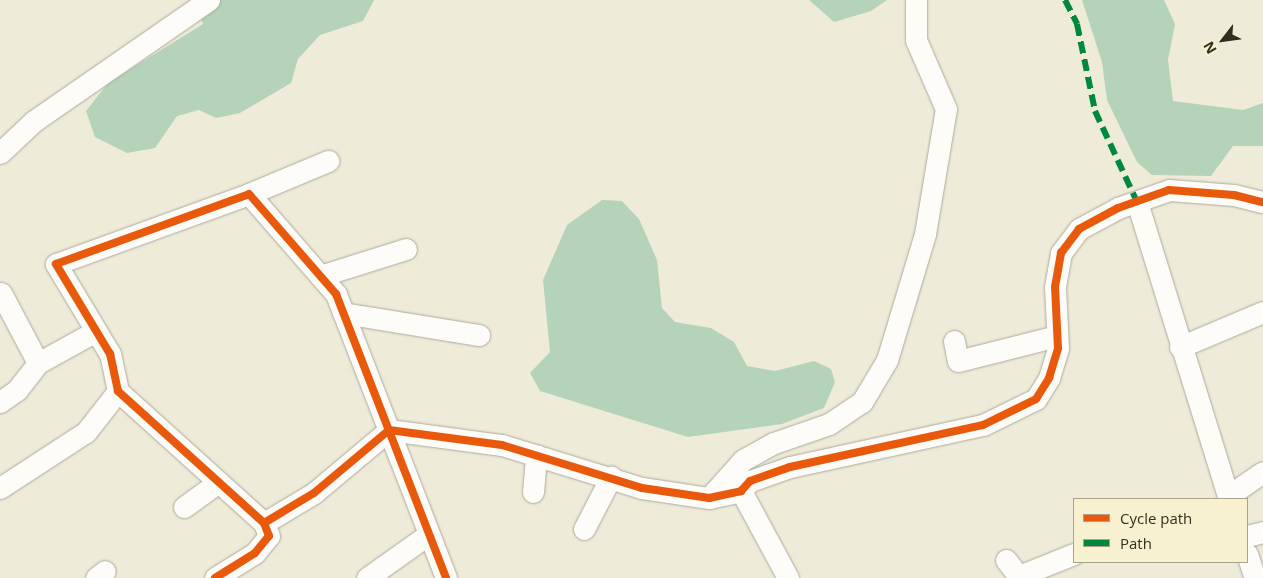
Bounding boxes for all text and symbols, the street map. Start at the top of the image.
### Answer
north arrow [1198,15,1248,65]
text: N [1199,38,1221,57]
legend [1073,498,1248,563]
text: Cycle path [1120,508,1192,528]
text: Path [1120,533,1152,553]

